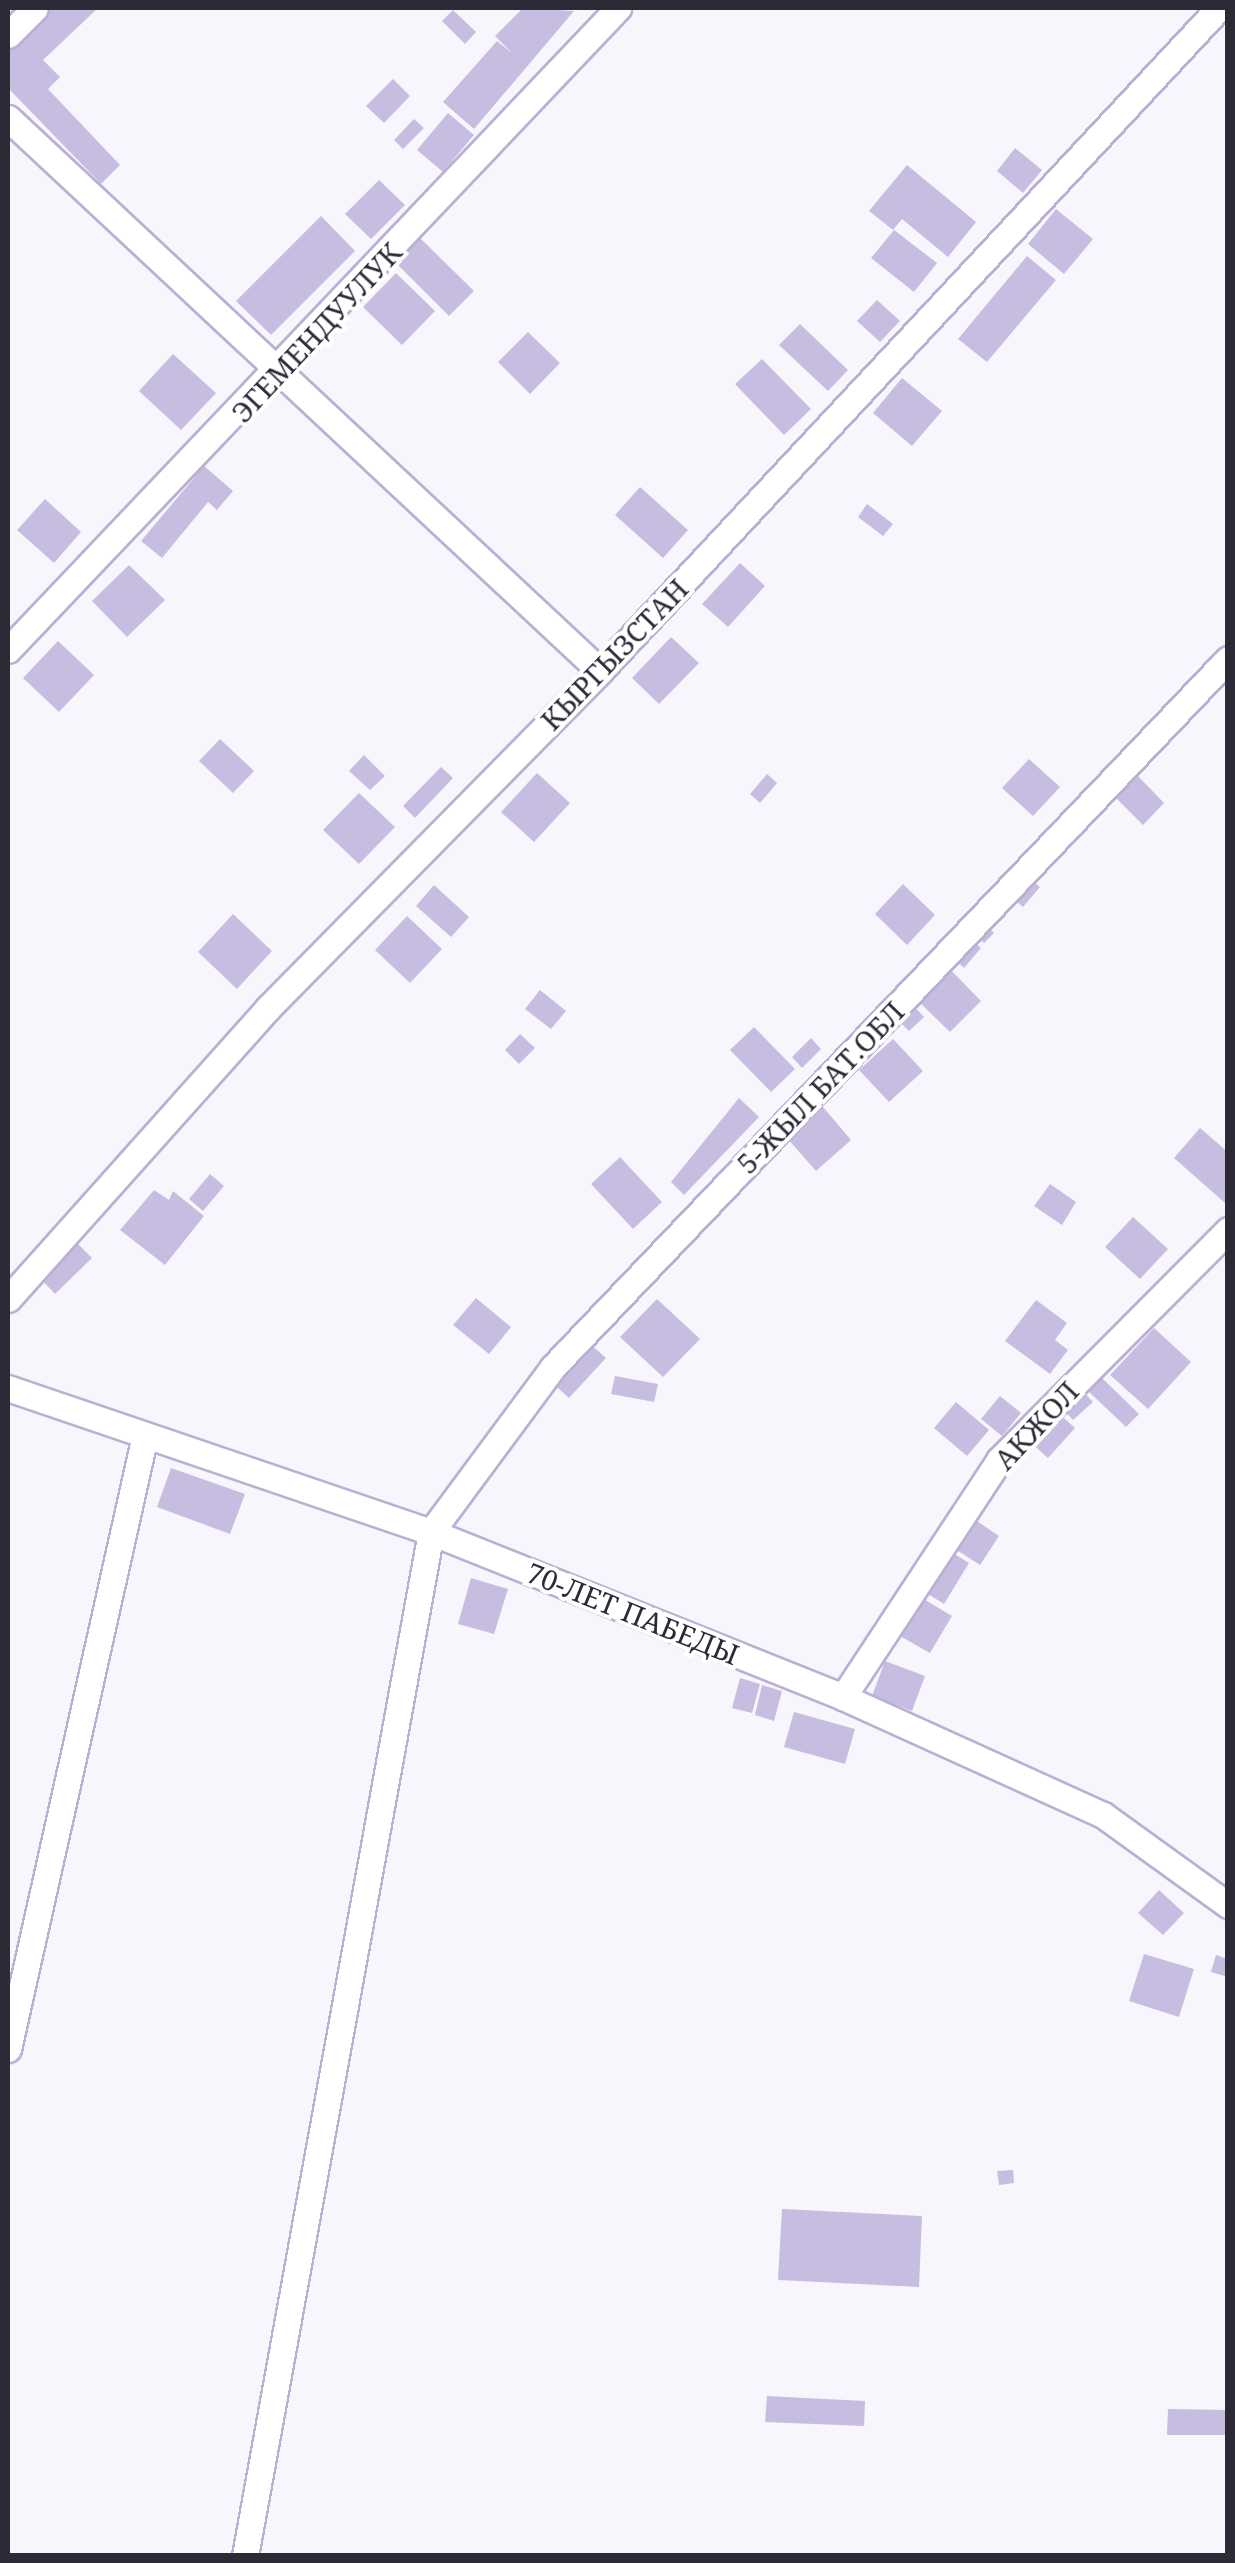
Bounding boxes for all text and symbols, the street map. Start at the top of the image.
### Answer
street label: ЭГЕМЕНДУУЛУК [224,235,408,429]
street label: КЫРГЫЗСТАН [533,571,695,737]
street label: 5-ЖЫЛ БАТ.ОБЛ [729,994,911,1180]
street label: АКЖОЛ [987,1374,1085,1476]
street label: 70-ЛЕТ ПАБЕДЫ [522,1555,744,1671]

